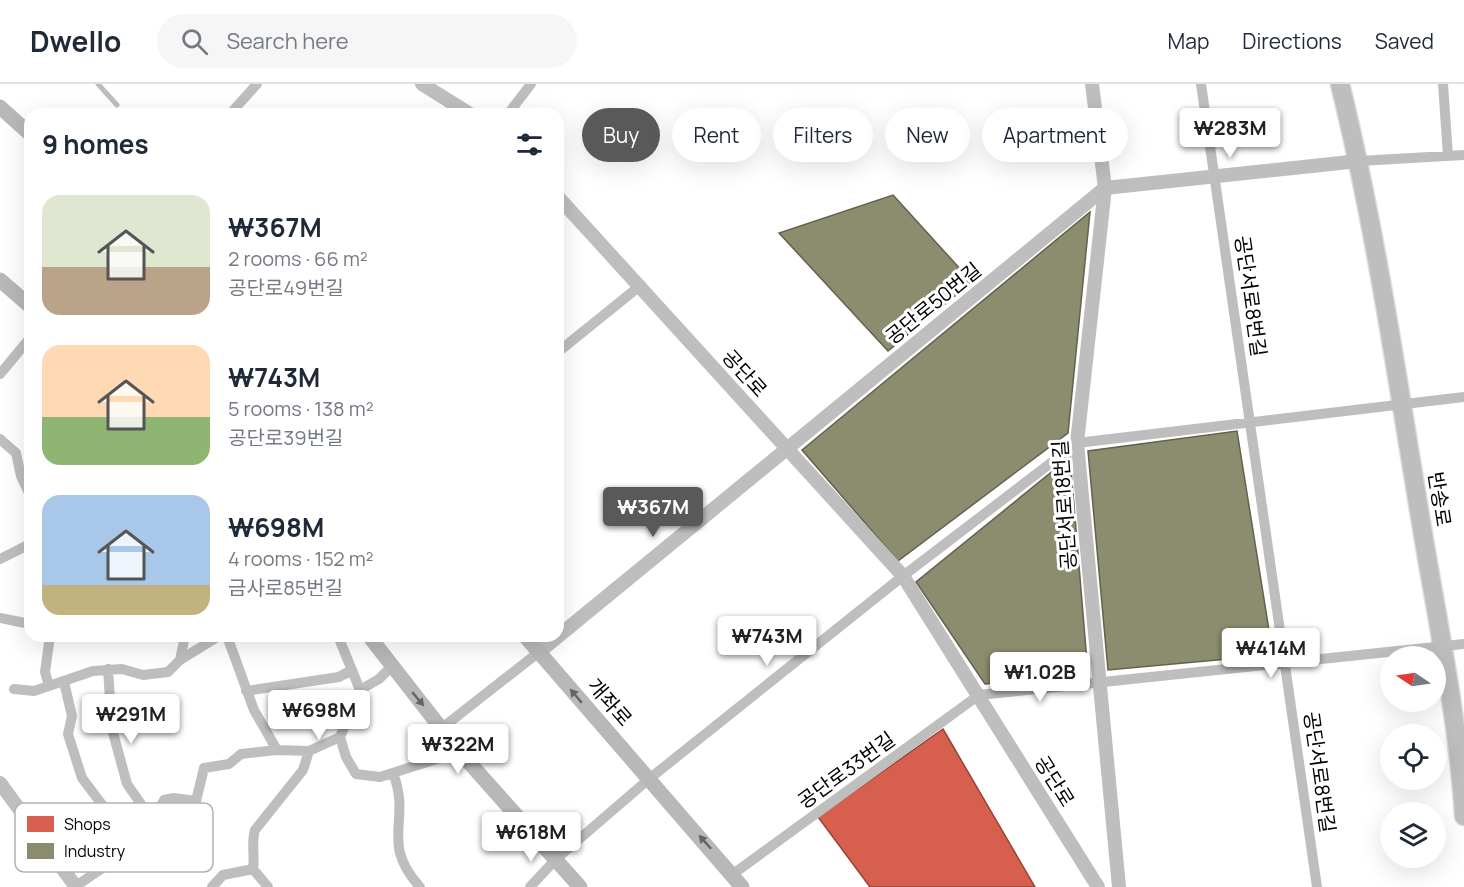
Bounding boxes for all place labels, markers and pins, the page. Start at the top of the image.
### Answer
pin: ₩283M [1188,108,1272,159]
pin: ₩367M [611,487,695,538]
pin: ₩743M [725,616,809,667]
pin: ₩414M [1229,628,1313,679]
pin: ₩1.02B [991,652,1089,703]
pin: ₩698M [277,690,361,741]
pin: ₩291M [89,694,173,745]
pin: ₩322M [416,724,500,775]
pin: ₩618M [489,812,573,863]

